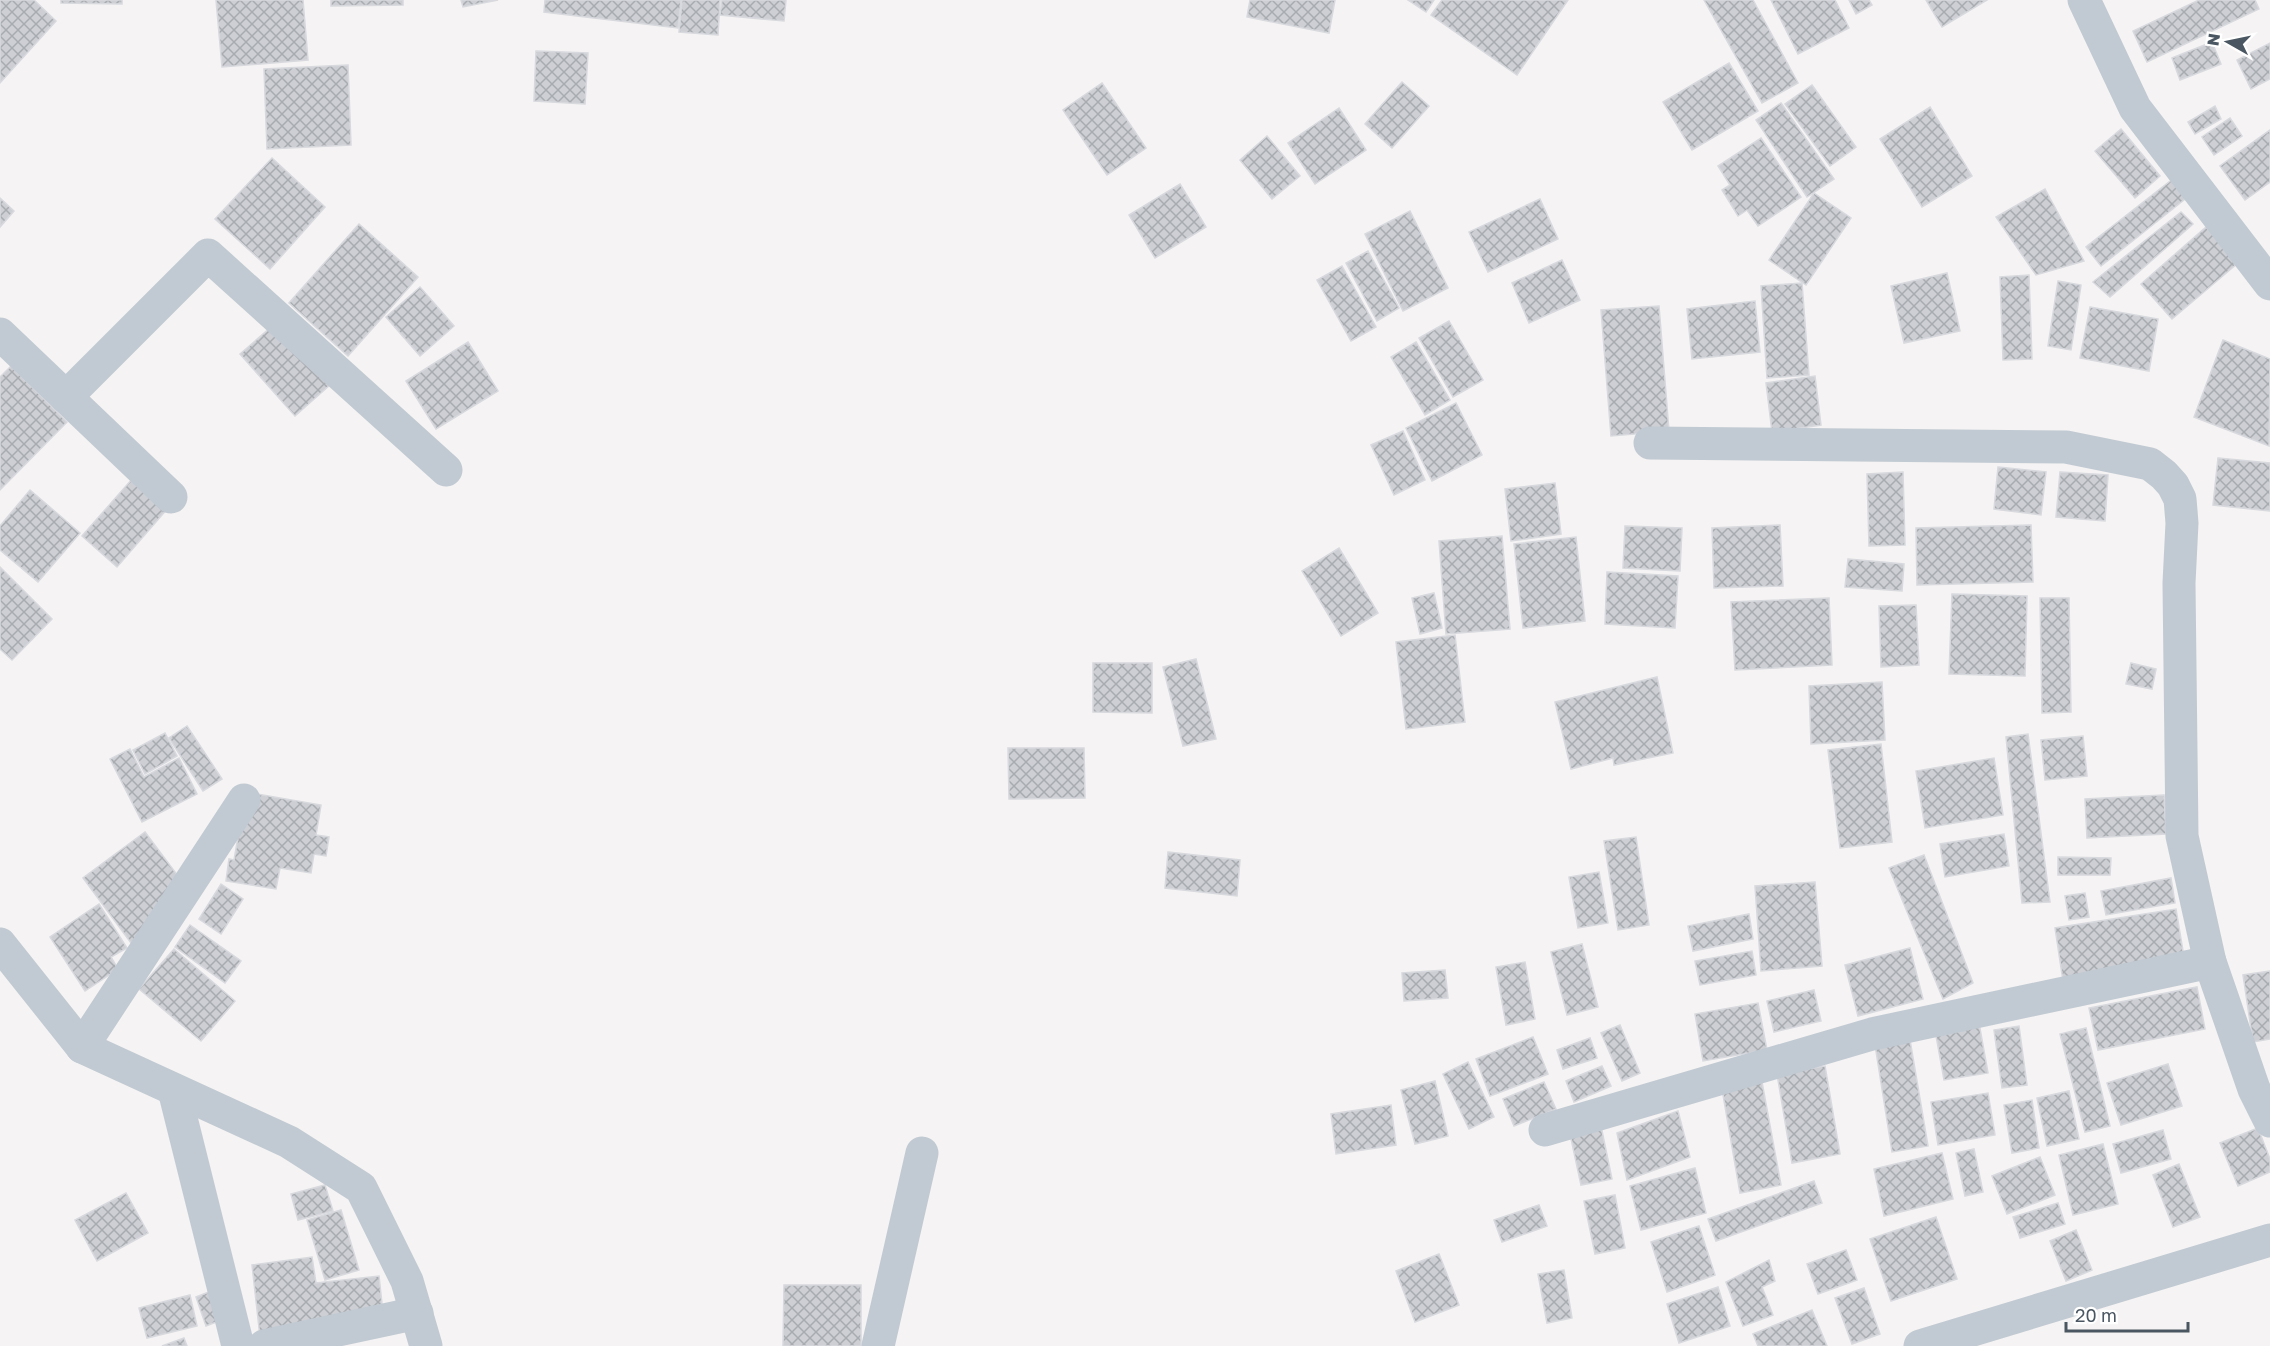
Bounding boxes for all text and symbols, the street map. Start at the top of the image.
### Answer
north arrow [2198,12,2258,72]
text: N [2202,32,2224,47]
scale bar [2066,1295,2188,1333]
text: 20 m [2075,1304,2117,1326]

